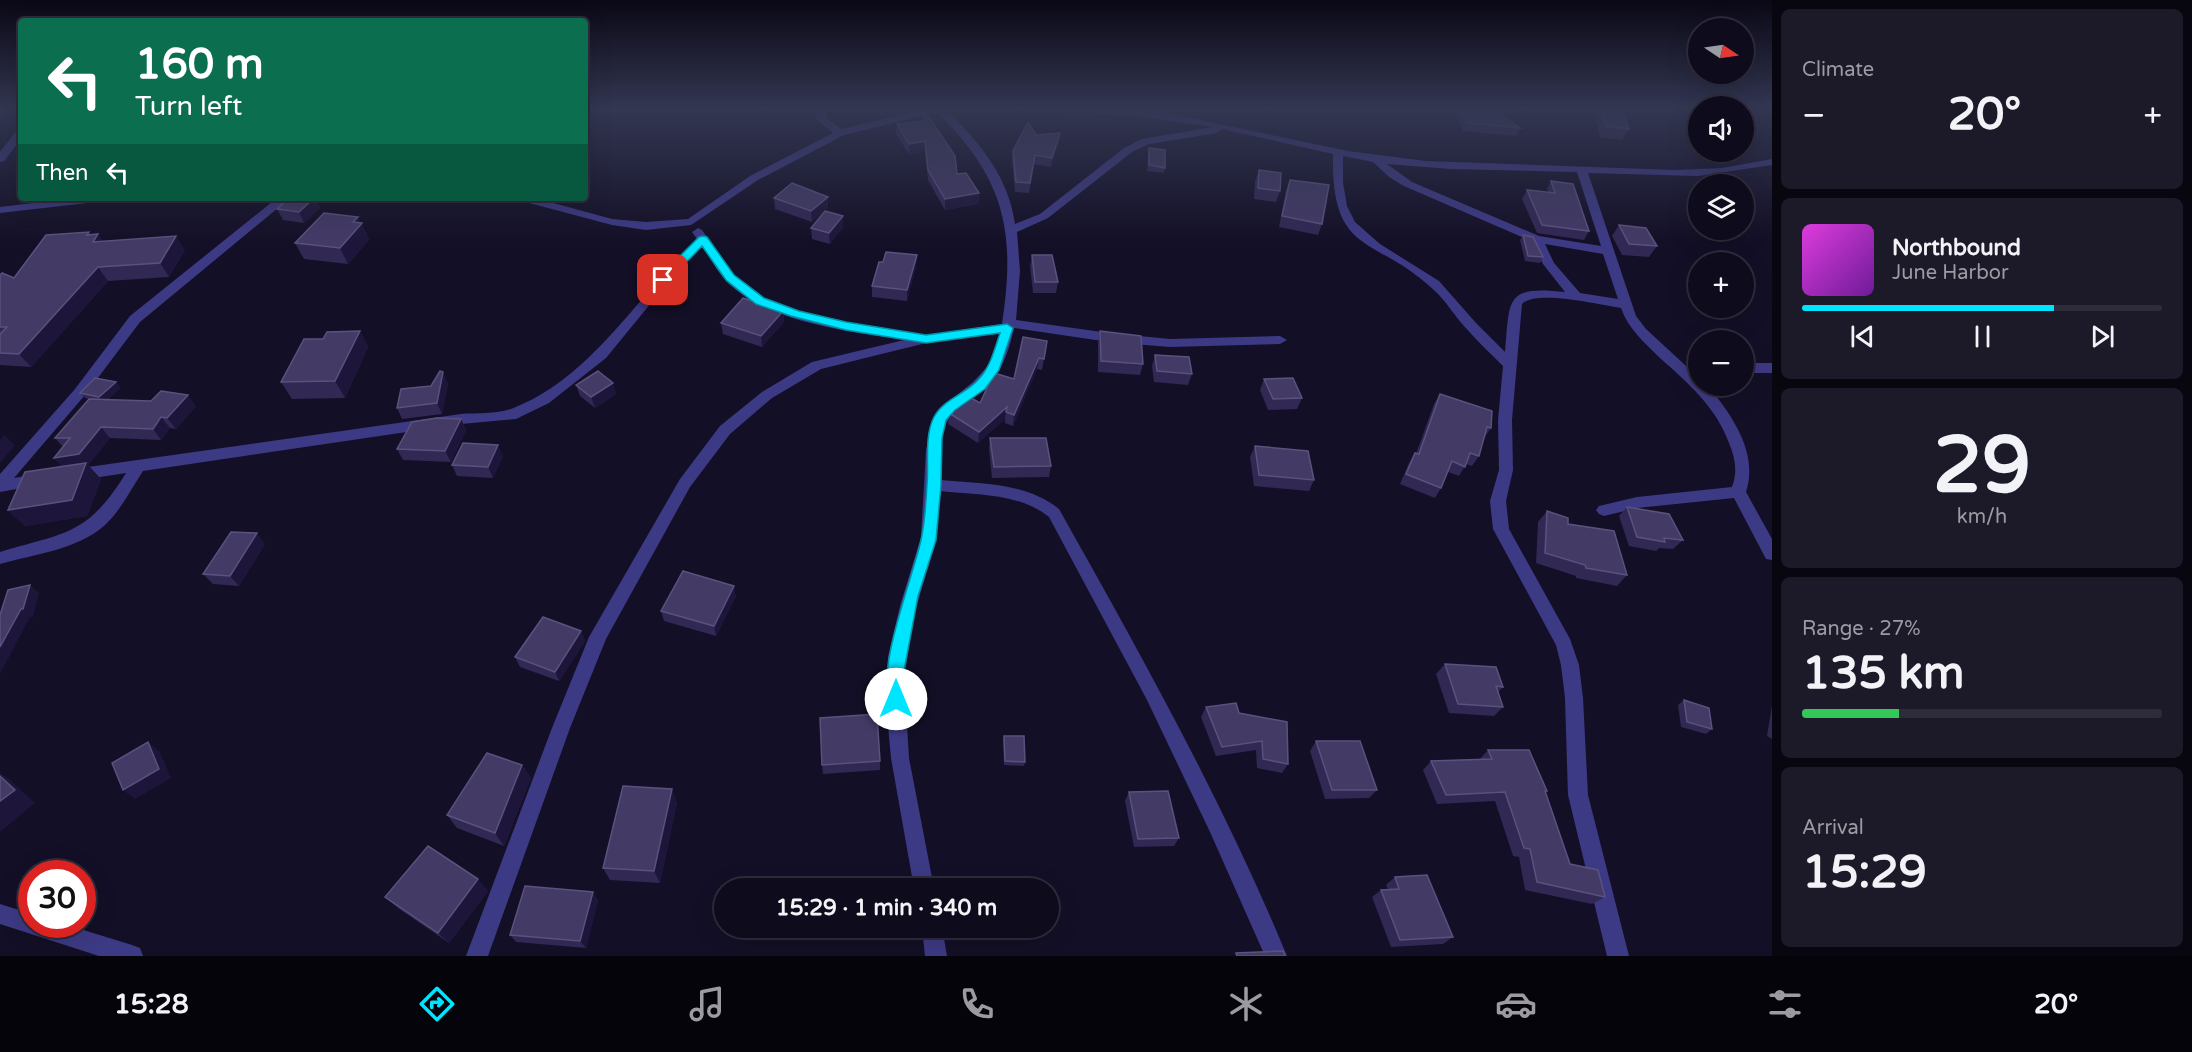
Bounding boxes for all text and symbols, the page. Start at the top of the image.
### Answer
north arrow [1688,18,1754,84]
map controls [1688,18,1754,396]
text: 160 m [135,39,264,90]
icon: left [36,42,114,120]
text: Climate [1802,58,1874,82]
text: 20° [1948,88,2021,142]
text: Turn left [135,90,242,123]
button: sound [1688,96,1754,162]
text: − [1802,96,1826,135]
text: + [2143,96,2162,135]
icon: left [101,156,134,189]
text: Then [36,160,89,186]
button: layers [1688,174,1754,240]
text: Northbound [1892,235,2021,261]
button: + [1688,252,1754,318]
pin [637,254,688,305]
text: June Harbor [1892,261,2009,285]
icon: arrive [646,263,679,296]
icon: previous [1846,320,1879,353]
icon: pause [1966,320,1999,353]
icon: next [2086,320,2119,353]
button: − [1688,330,1754,396]
text: 29 [1933,419,2031,513]
text: km/h [1957,505,2007,529]
text: Range · 27% [1802,617,1921,641]
text: 135 km [1802,647,1964,701]
position arrow [864,667,928,731]
text: Arrival [1802,816,1864,840]
text: 15:29 [1802,846,1927,900]
speed limit sign: 30 [18,860,96,938]
text: 15:29 · 1 min · 340 m [776,895,997,921]
icon: directions [416,983,458,1025]
icon: music [686,983,728,1025]
icon: phone [956,983,998,1025]
icon: climate [1225,983,1267,1025]
icon: car [1495,983,1537,1025]
icon: filters [1764,983,1806,1025]
text: 15:28 [114,988,189,1021]
text: 20° [2034,988,2078,1021]

